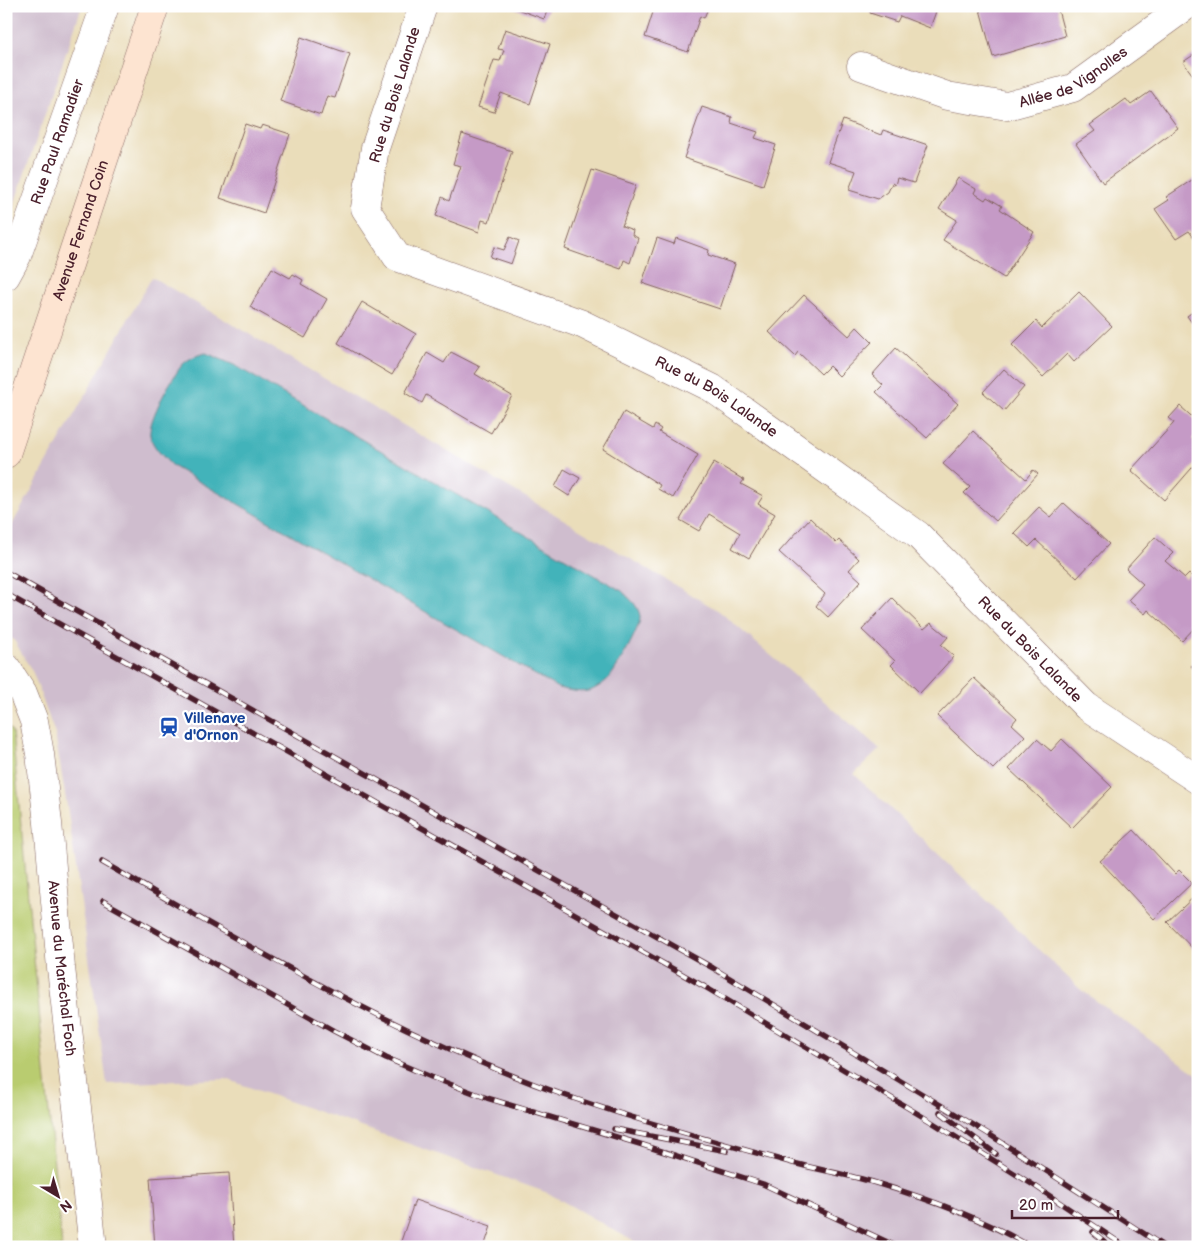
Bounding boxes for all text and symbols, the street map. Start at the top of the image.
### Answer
street label: Rue du Bois Lalande [365,25,425,165]
street label: Allée de Vignolles [1017,42,1132,112]
street label: Rue Paul Ramadier [26,76,88,207]
street label: Avenue Fernand Coin [48,158,113,303]
street label: Rue du Bois Lalande [652,352,782,442]
street label: Rue du Bois Lalande [974,592,1086,706]
place label: Villenave d'Ornon [184,709,246,745]
station icon: Villenave d'Ornon [158,716,180,738]
street label: Avenue du Maréchal Foch [44,879,81,1057]
north arrow [32,1170,82,1220]
scale bar [1012,1188,1118,1220]
text: N [56,1196,75,1216]
text: 20 m [1019,1196,1053,1215]

